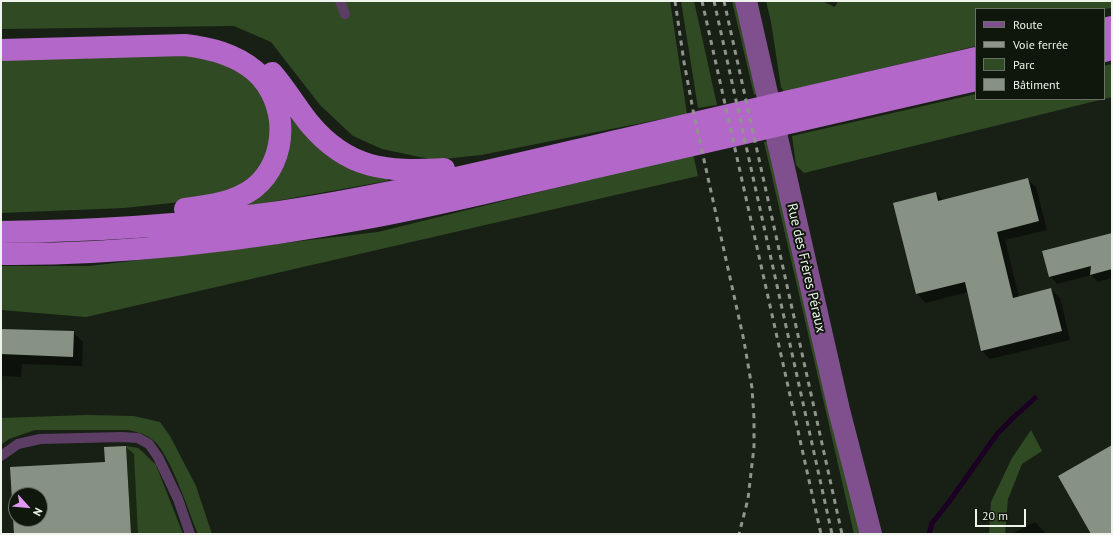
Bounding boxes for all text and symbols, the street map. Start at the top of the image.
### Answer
legend [975,8,1105,100]
text: Route [1013,17,1043,32]
text: Voie ferrée [1013,37,1068,52]
text: Parc [1013,57,1035,72]
text: Bâtiment [1013,77,1060,92]
street label: Rue des Frères Péraux [783,202,829,334]
north arrow [8,487,48,527]
scale bar [977,501,1028,527]
text: N [30,506,46,518]
text: 20 m [982,508,1008,523]

